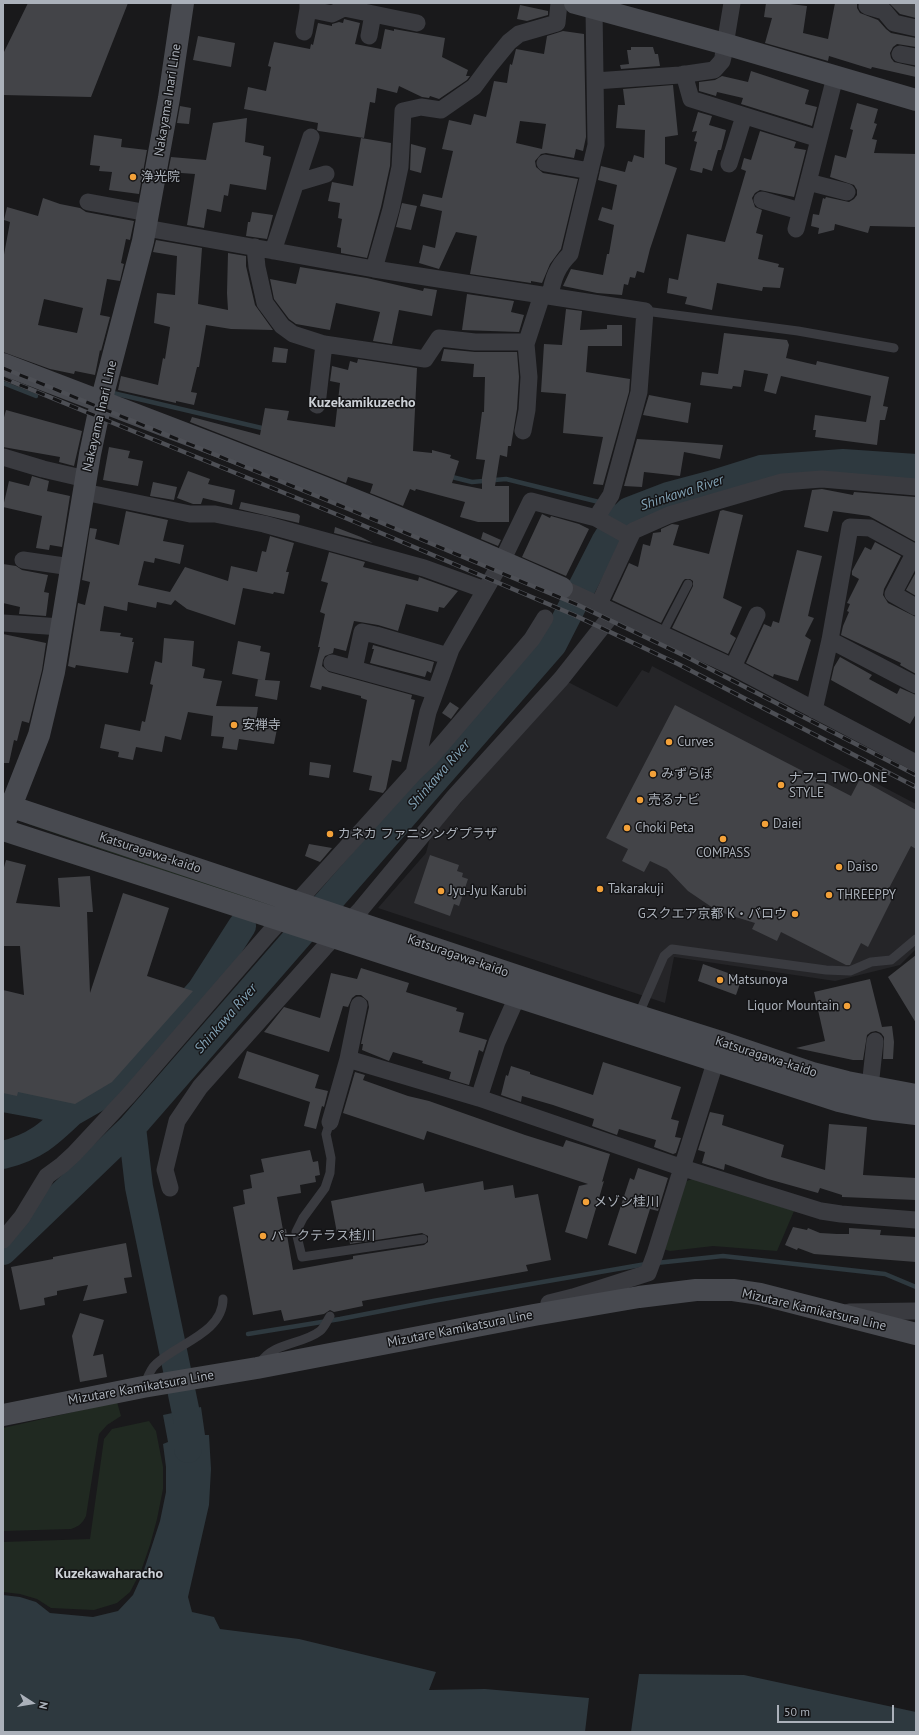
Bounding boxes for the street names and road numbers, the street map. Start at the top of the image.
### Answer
street label: Nakayama Inari Line [151,43,185,157]
street label: Nakayama Inari Line [80,359,120,473]
street label: Katsuragawa-kaido [97,829,203,877]
street label: Katsuragawa-kaido [405,931,511,981]
street label: Katsuragawa-kaido [713,1033,819,1081]
street label: Mizutare Kamikatsura Line [740,1286,888,1334]
street label: Mizutare Kamikatsura Line [386,1307,534,1351]
street label: Mizutare Kamikatsura Line [67,1367,215,1409]

